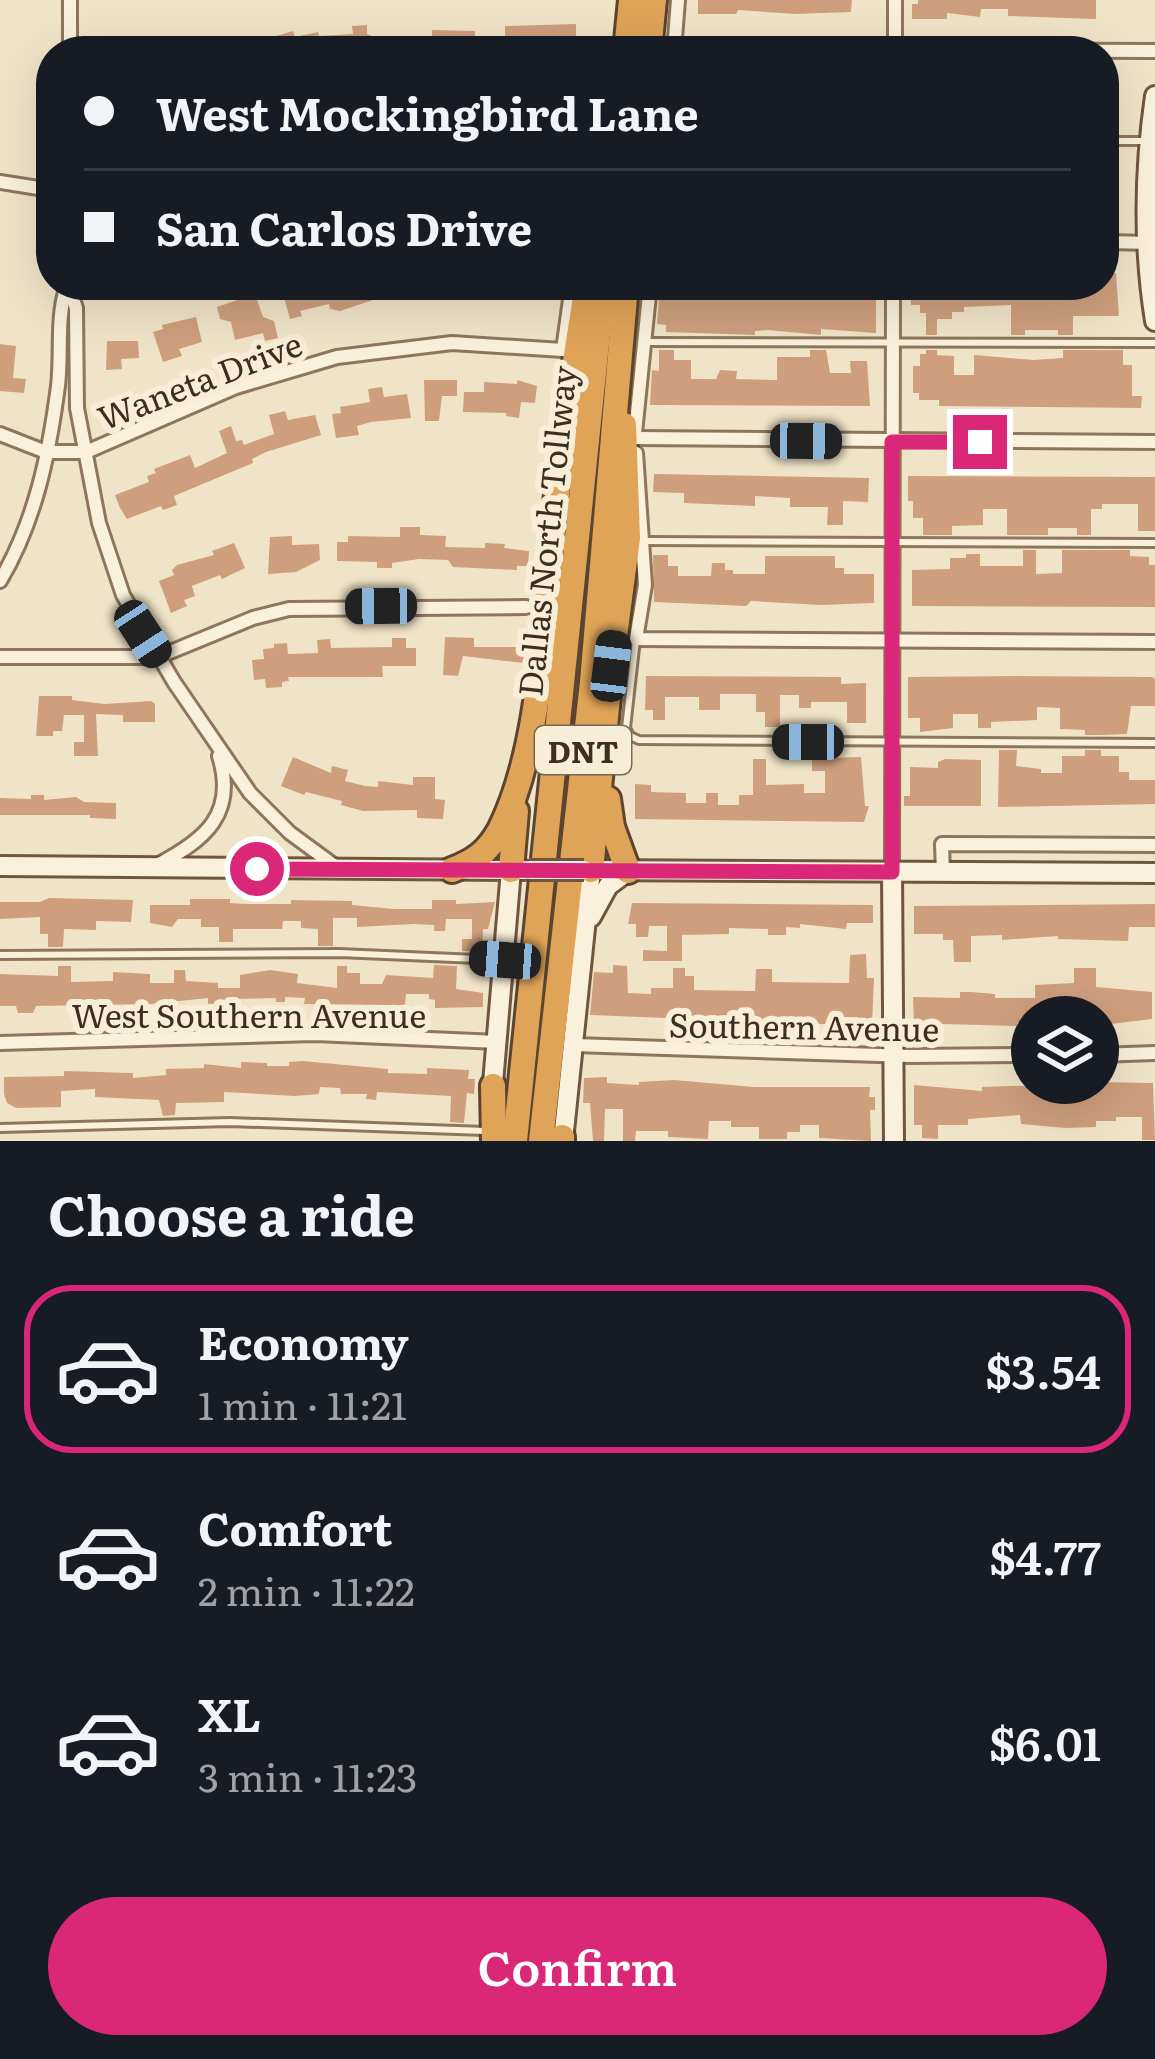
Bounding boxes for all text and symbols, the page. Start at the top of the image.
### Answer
text: West Mockingbird Lane [156,78,699,145]
text: San Carlos Drive [156,193,532,260]
street label: Waneta Drive [90,318,308,440]
street label: Dallas North Tollway [503,363,587,699]
route end [953,415,1007,469]
car [770,422,842,460]
car [345,587,417,625]
car [108,594,178,674]
car [589,628,633,704]
car [772,724,844,760]
road number: DNT [535,726,631,774]
route start [230,842,284,896]
car [468,940,542,980]
street label: West Southern Avenue [72,989,426,1038]
map controls [1011,996,1119,1104]
button: layers [1011,996,1119,1104]
street label: Southern Avenue [668,998,940,1052]
text: Choose a ride [48,1172,415,1253]
text: Economy [198,1307,409,1374]
icon: car [54,1315,162,1423]
text: $3.54 [985,1336,1101,1403]
text: 1 min · 11:21 [198,1374,407,1432]
text: Comfort [198,1493,392,1560]
icon: car [54,1501,162,1609]
text: $4.77 [989,1522,1101,1589]
text: 2 min · 11:22 [198,1560,415,1618]
text: XL [198,1679,261,1746]
icon: car [54,1687,162,1795]
text: $6.01 [989,1708,1101,1775]
text: 3 min · 11:23 [198,1746,417,1804]
button: Confirm [48,1897,1107,2035]

